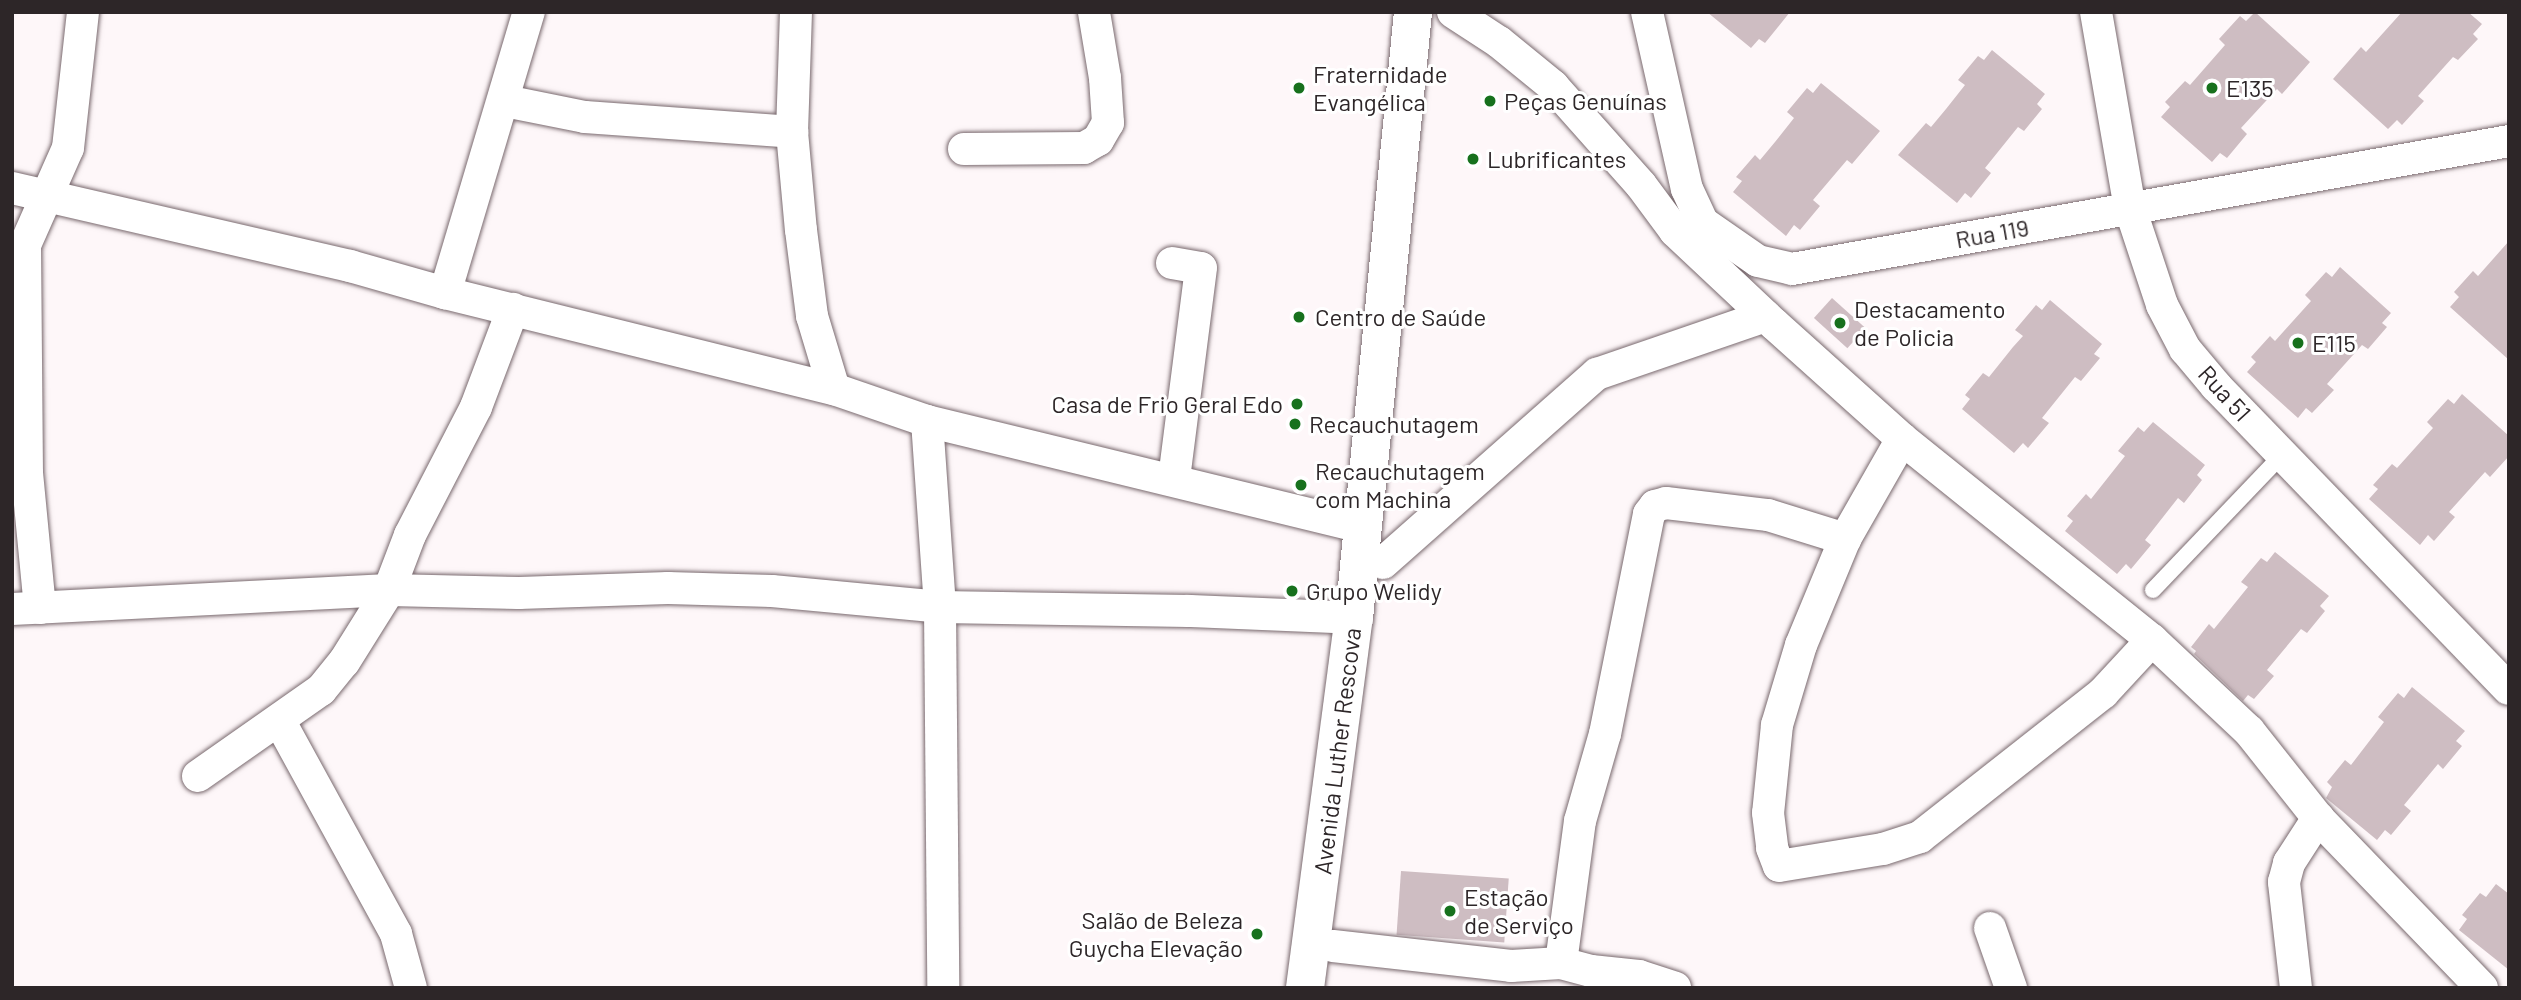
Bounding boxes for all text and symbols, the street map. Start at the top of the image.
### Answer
place label: Fraternidade Evangélica [1313,60,1447,116]
place label: E135 [2226,74,2274,102]
marker: Fraternidade Evangélica [1291,80,1307,96]
marker: E135 [2204,80,2220,96]
place label: Peças Genuínas [1504,87,1667,115]
marker: Peças Genuínas [1482,93,1498,109]
place label: Lubrificantes [1487,145,1626,173]
marker: Lubrificantes [1465,151,1481,167]
street label: Rua 119 [1953,212,2031,254]
place label: Destacamento de Policia [1854,295,2006,351]
place label: Centro de Saúde [1315,303,1486,331]
marker: Centro de Saúde [1289,307,1309,327]
marker: Destacamento de Policia [1832,315,1848,331]
place label: E115 [2312,329,2356,357]
marker: E115 [2290,335,2306,351]
street label: Rua 51 [2193,359,2257,427]
place label: Casa de Frio Geral Edo [1051,390,1283,418]
marker: Casa de Frio Geral Edo [1289,396,1305,412]
place label: Recauchutagem [1309,410,1479,438]
marker: Recauchutagem [1287,416,1303,432]
place label: Recauchutagem com Machina [1315,457,1485,513]
marker: Recauchutagem com Machina [1293,477,1309,493]
place label: Grupo Welidy [1306,577,1442,605]
marker: Grupo Welidy [1284,583,1300,599]
street label: Avenida Luther Rescova [1308,626,1366,876]
place label: Estação de Serviço [1464,883,1574,939]
marker: Estação de Serviço [1442,903,1458,919]
place label: Salão de Beleza Guycha Elevação [1069,906,1243,962]
marker: Salão de Beleza Guycha Elevação [1249,926,1265,942]

